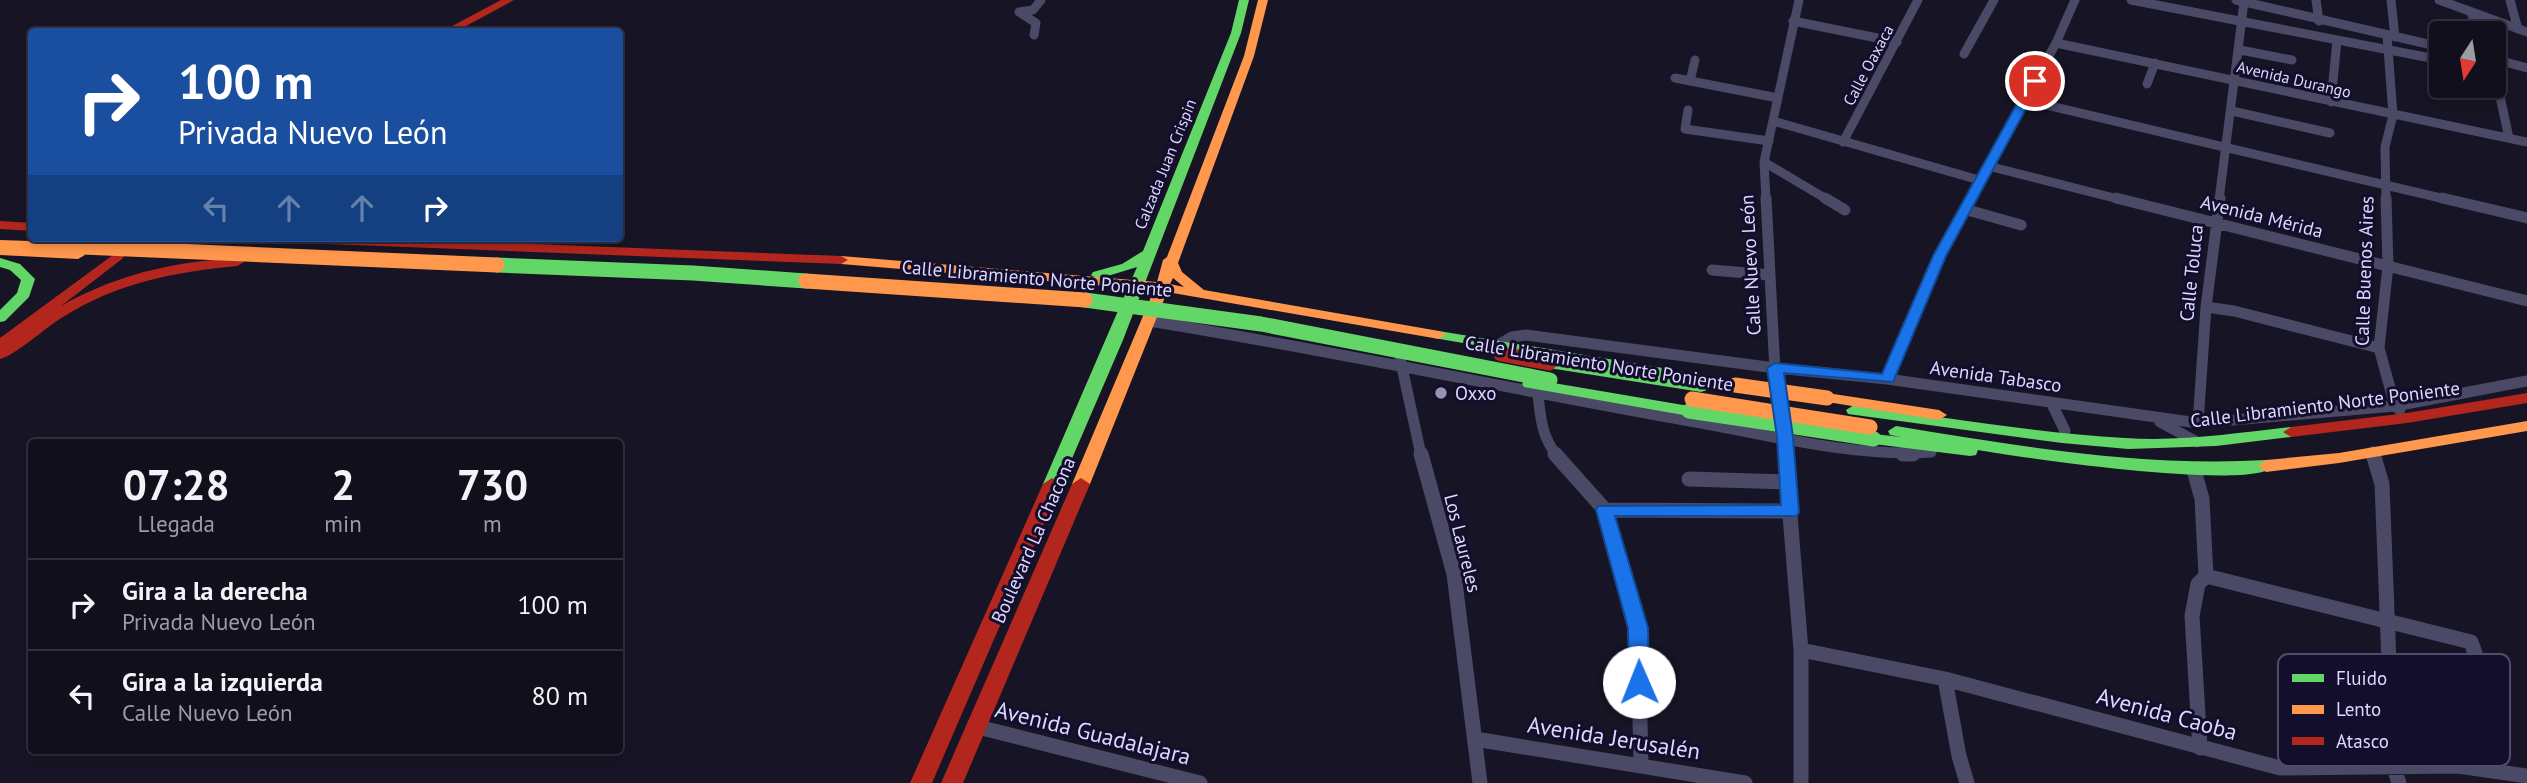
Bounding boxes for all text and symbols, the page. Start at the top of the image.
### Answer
street label: Calle Oaxaca [1838,21,1898,109]
north arrow [2429,21,2506,98]
map controls [2429,21,2506,98]
text: 100 m [178,49,313,113]
pin [2005,51,2065,111]
icon: right [63,56,154,147]
street label: Avenida Durango [2235,56,2353,102]
icon: arrive [2016,62,2054,100]
street label: Calzada Juan Crispin [1130,96,1200,232]
text: Privada Nuevo León [178,111,447,153]
icon: left [197,189,235,227]
icon: ahead [270,189,308,227]
icon: ahead [343,189,381,227]
icon: right [416,189,454,227]
street label: Avenida Mérida [2198,189,2326,243]
street label: Calle Nuevo León [1734,194,1766,336]
street label: Calle Buenos Aires [2349,196,2379,346]
street label: Calle Toluca [2174,223,2208,323]
street label: Calle Libramiento Norte Poniente [901,254,1173,302]
street label: Calle Libramiento Norte Poniente [1463,330,1735,396]
street label: Avenida Tabasco [1929,355,2063,397]
street label: Calle Libramiento Norte Poniente [2189,376,2461,432]
place label: Oxxo [1455,381,1496,405]
marker: Oxxo [1433,385,1449,401]
street label: Boulevard La Chacona [986,453,1080,627]
text: 07:28 [123,457,229,512]
text: 2 [331,457,355,512]
text: 730 [457,457,528,512]
street label: Los Laureles [1439,491,1487,595]
text: Llegada [137,509,215,538]
text: min [324,509,362,538]
text: m [483,509,502,538]
text: Gira a la derecha [122,574,308,607]
icon: right [63,586,101,624]
text: 100 m [517,588,588,621]
text: Privada Nuevo León [122,607,316,636]
position arrow [1602,645,1676,719]
legend [2278,654,2510,766]
text: Gira a la izquierda [122,665,323,698]
text: Fluido [2336,666,2387,690]
icon: left [63,677,101,715]
text: 80 m [532,679,588,712]
street label: Avenida Caoba [2094,681,2241,746]
street label: Avenida Guadalajara [992,694,1194,771]
text: Lento [2336,697,2381,721]
text: Calle Nuevo León [122,698,293,727]
street label: Avenida Jerusalén [1526,710,1703,765]
text: Atasco [2336,729,2389,753]

